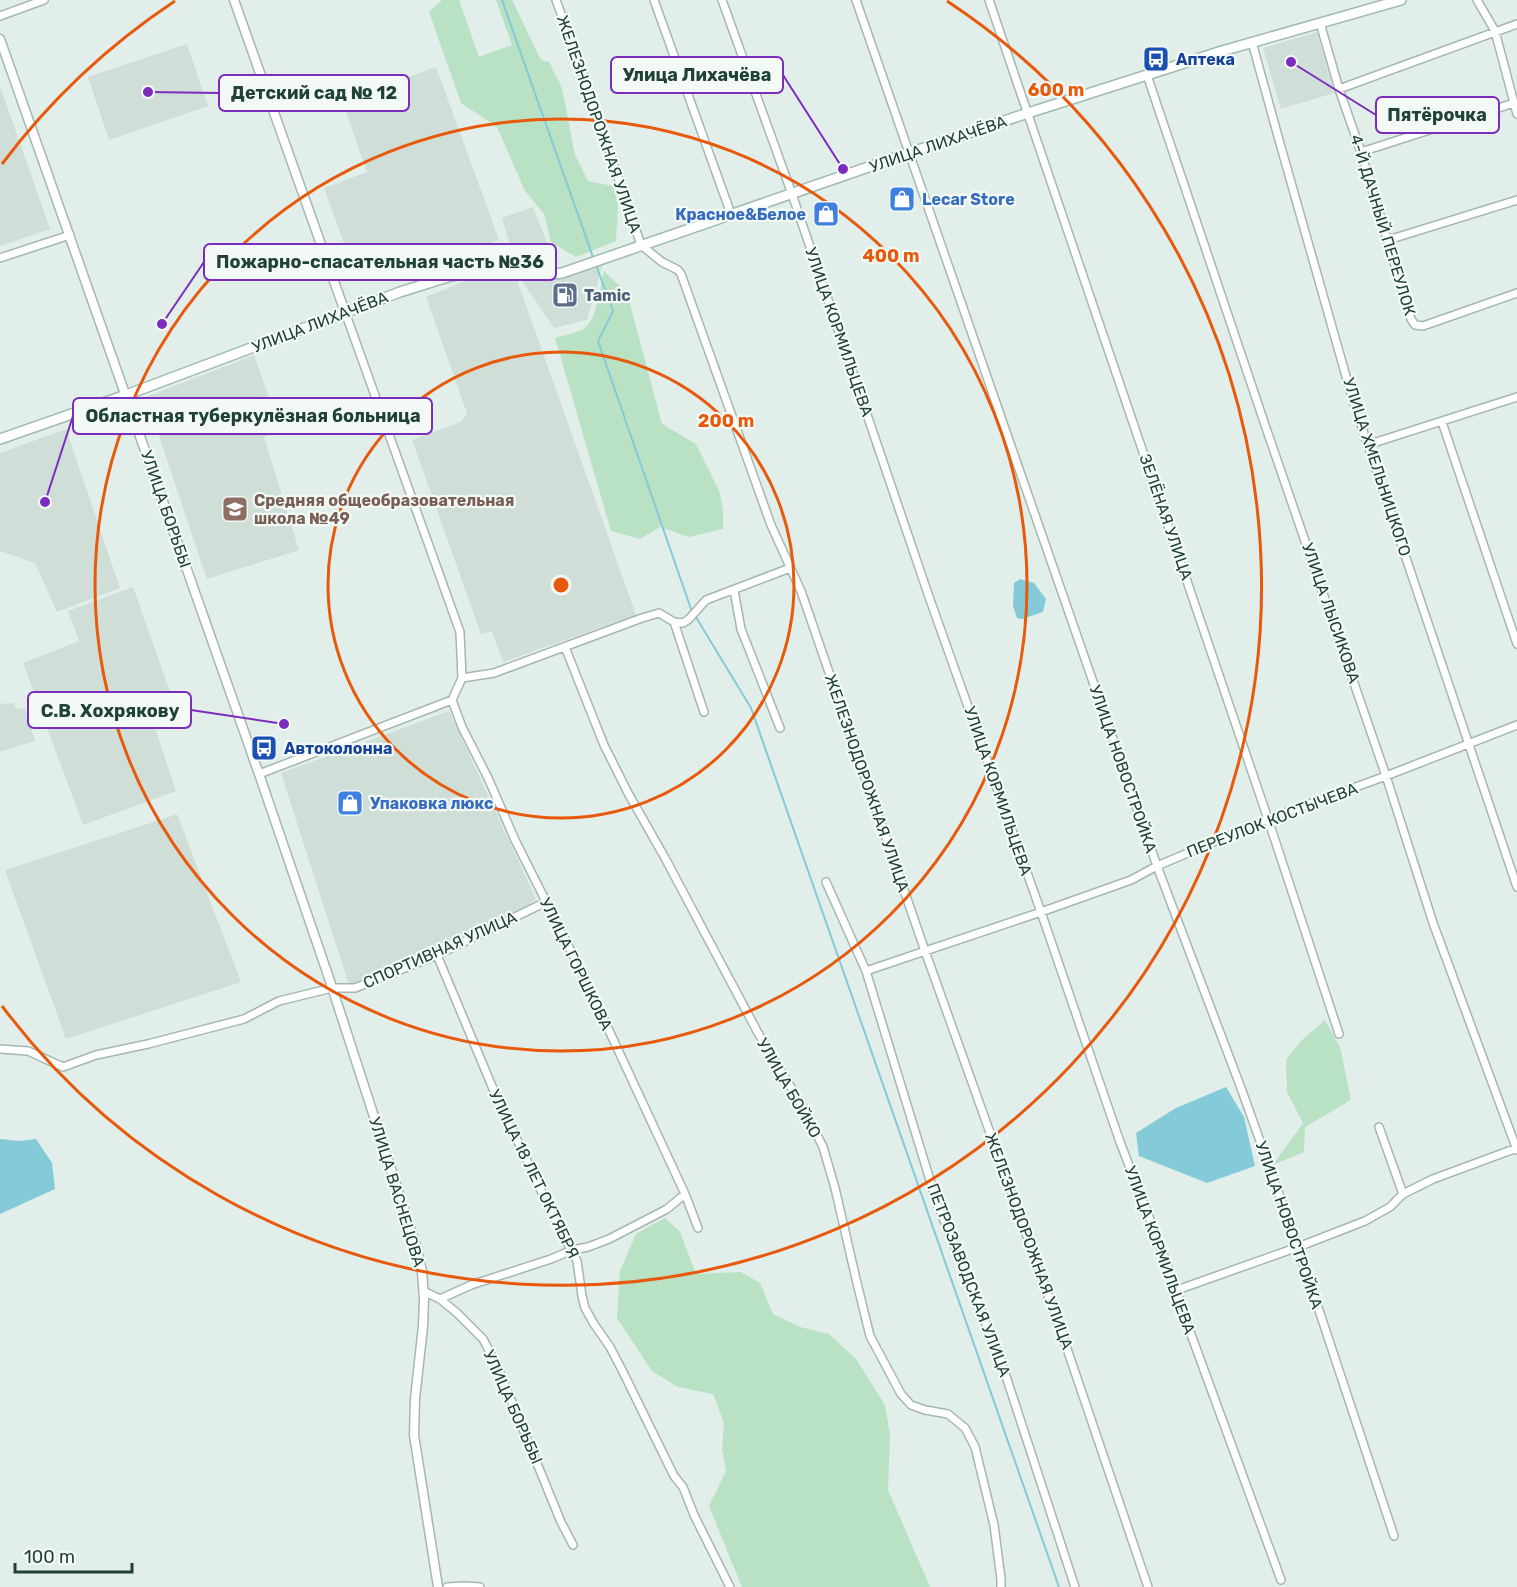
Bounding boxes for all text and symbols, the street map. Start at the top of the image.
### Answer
street label: ЖЕЛЕЗНОДОРОЖНАЯ УЛИЦА [553,13,645,236]
bus stop icon: Аптека [1141,44,1171,74]
place label: Аптека [1176,50,1235,69]
callout: Улица Лихачёва [611,57,783,93]
text: Улица Лихачёва [623,64,771,86]
callout: Детский сад № 12 [219,75,409,111]
text: 600 m [1028,79,1084,101]
text: Детский сад № 12 [231,82,397,104]
callout: Пятёрочка [1376,97,1499,133]
text: Пятёрочка [1387,104,1487,126]
street label: УЛИЦА ЛИХАЧЁВА [867,111,1009,176]
street label: 4-Й ДАЧНЫЙ ПЕРЕУЛОК [1346,132,1420,318]
shop icon: Lecar Store [887,184,917,214]
place label: Lecar Store [922,190,1015,209]
shop icon: Красное&Белое [811,199,841,229]
place label: Красное&Белое [675,205,806,224]
callout: Пожарно-спасательная часть №36 [204,244,556,280]
street label: УЛИЦА КОРМИЛЬЦЕВА [801,245,877,419]
text: 400 m [862,245,920,267]
text: Пожарно-спасательная часть №36 [216,251,544,273]
fuel station icon: Tamic [550,280,580,310]
place label: Tamic [584,286,631,305]
street label: УЛИЦА ЛИХАЧЁВА [249,287,391,357]
street label: УЛИЦА ХМЕЛЬНИЦКОГО [1339,375,1415,559]
callout: Областная туберкулёзная больница [73,398,432,434]
text: Областная туберкулёзная больница [85,405,421,427]
text: 200 m [698,410,754,432]
street label: УЛИЦА БОРЬБЫ [137,448,195,570]
street label: ЗЕЛЁНАЯ УЛИЦА [1136,452,1197,583]
place label: Средняя общеобразовательная школа №49 [254,491,514,528]
school or university icon: Средняя общеобразовательная школа №49 [220,494,250,524]
street label: УЛИЦА ЛЫСИКОВА [1298,540,1364,686]
centre of rings [551,575,571,595]
street label: ЖЕЛЕЗНОДОРОЖНАЯ УЛИЦА [821,672,913,895]
street label: УЛИЦА НОВОСТРОЙКА [1085,683,1161,856]
callout: С.В. Хохрякову [28,692,191,728]
text: С.В. Хохрякову [41,700,180,722]
street label: УЛИЦА КОРМИЛЬЦЕВА [960,704,1036,878]
bus stop icon: Автоколонна [249,733,279,763]
place label: Автоколонна [284,739,392,758]
street label: ПЕРЕУЛОК КОСТЫЧЕВА [1184,779,1360,861]
shop icon: Упаковка люкс [335,788,365,818]
place label: Упаковка люкс [370,794,493,813]
street label: УЛИЦА ГОРШКОВА [536,895,616,1034]
street label: СПОРТИВНАЯ УЛИЦА [360,907,520,992]
street label: УЛИЦА БОЙКО [753,1035,825,1141]
street label: УЛИЦА 18 ЛЕТ ОКТЯБРЯ [485,1086,583,1262]
street label: УЛИЦА ВАСНЕЦОВА [365,1115,429,1269]
street label: ЖЕЛЕЗНОДОРОЖНАЯ УЛИЦА [981,1130,1077,1352]
street label: УЛИЦА НОВОСТРОЙКА [1251,1139,1327,1312]
street label: УЛИЦА КОРМИЛЬЦЕВА [1121,1163,1199,1337]
street label: ПЕТРОЗАВОДСКАЯ УЛИЦА [923,1181,1015,1380]
street label: УЛИЦА БОРЬБЫ [479,1347,547,1467]
scale bar [15,1536,132,1574]
text: 100 m [24,1546,75,1568]

